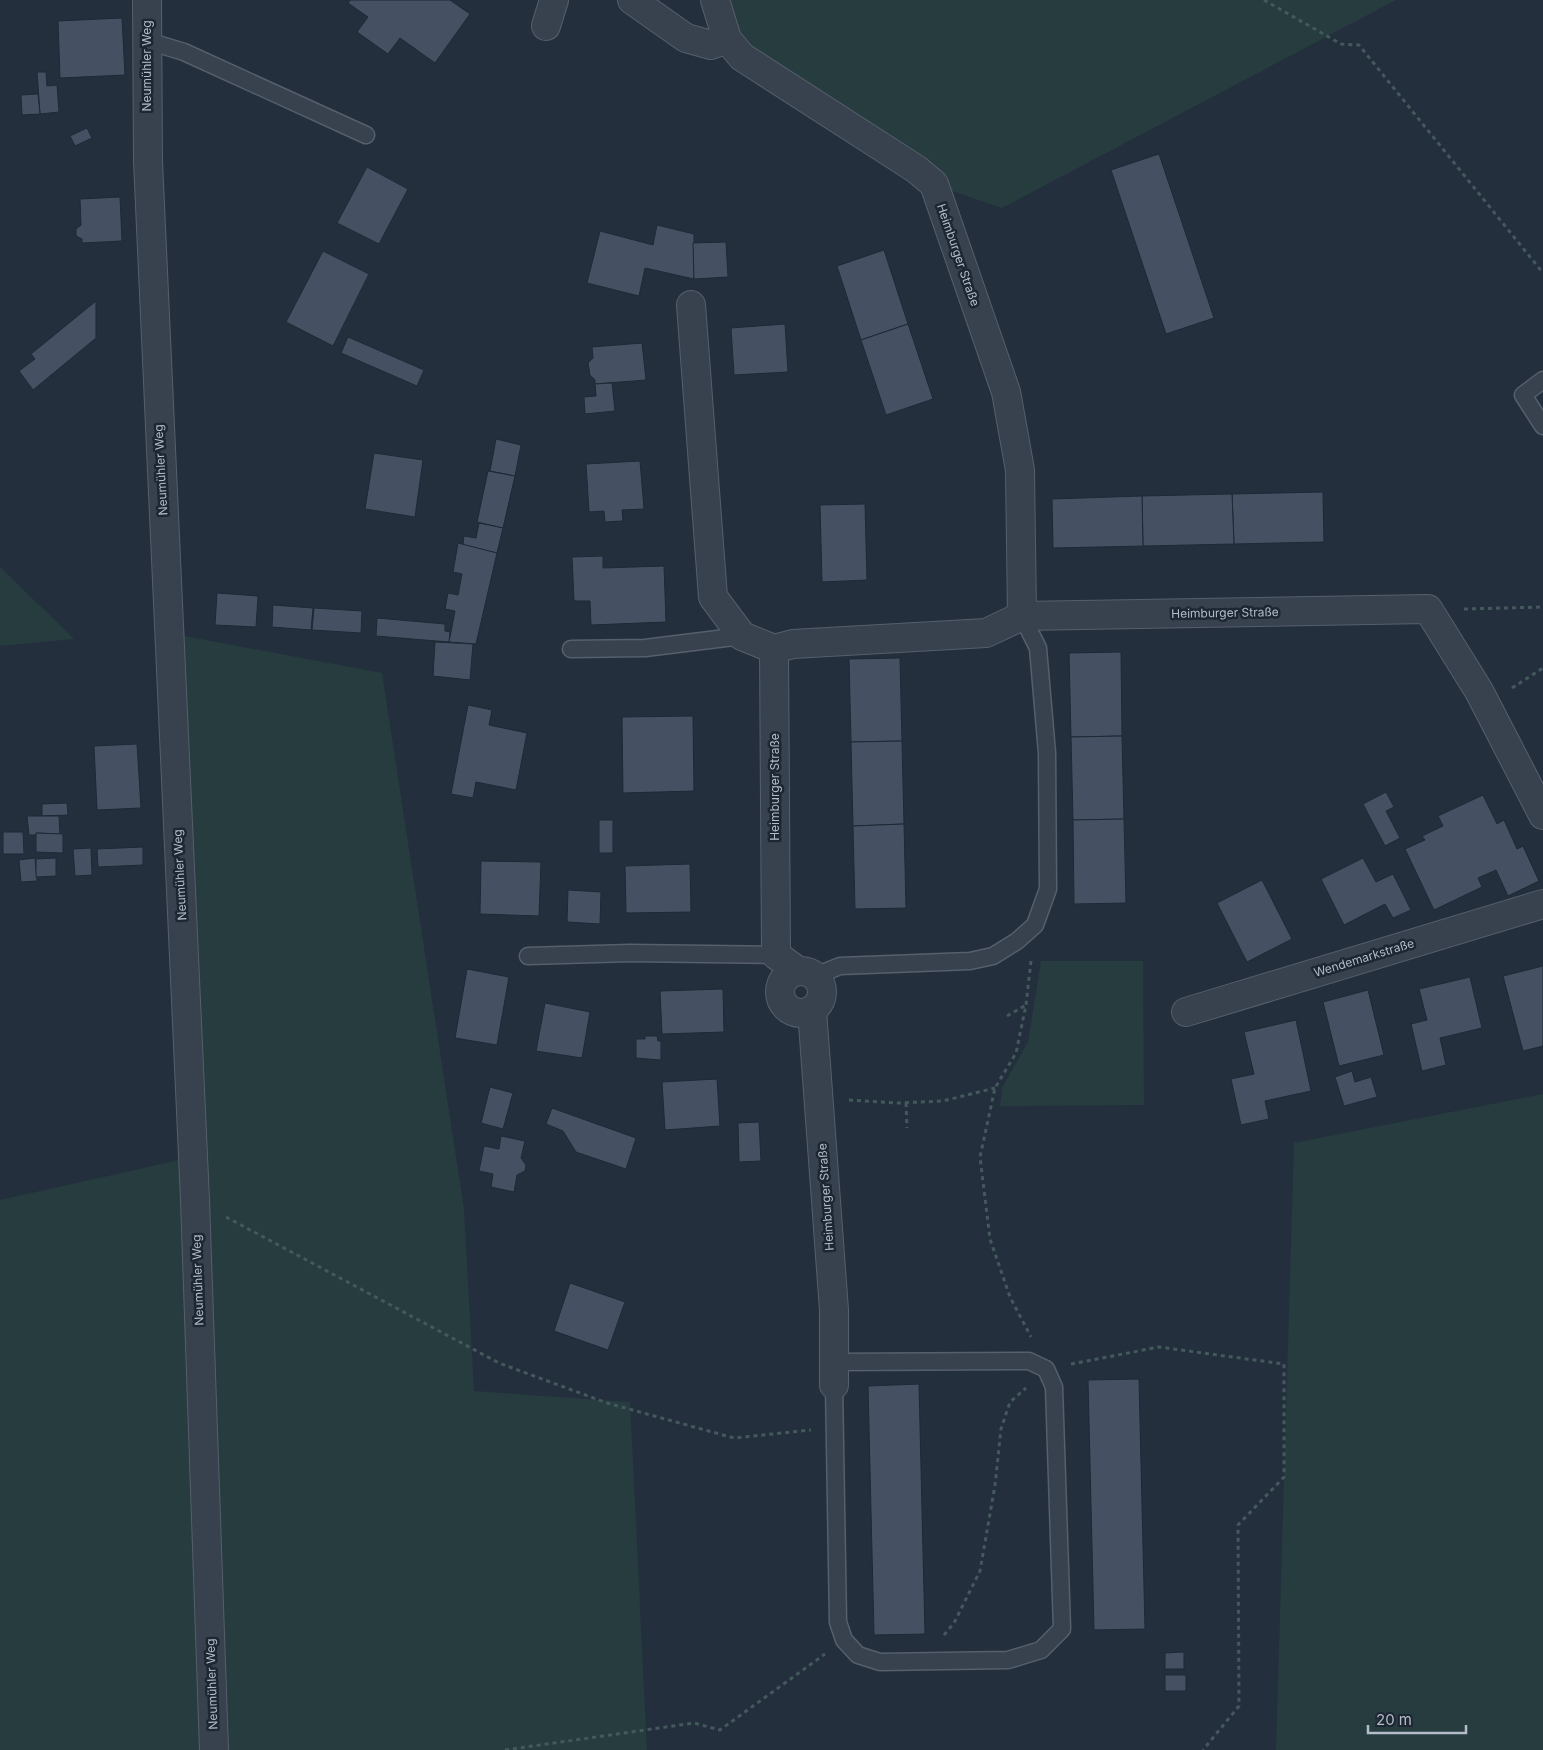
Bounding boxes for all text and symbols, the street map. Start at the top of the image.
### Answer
street label: Neumühler Weg [139,20,154,112]
street label: Heimburger Straße [934,202,983,308]
street label: Neumühler Weg [151,424,170,516]
street label: Heimburger Straße [1171,604,1279,621]
street label: Heimburger Straße [767,733,782,841]
street label: Neumühler Weg [170,829,189,921]
street label: Wendemarkstraße [1312,935,1416,980]
street label: Heimburger Straße [814,1143,837,1251]
street label: Neumühler Weg [188,1234,207,1326]
street label: Neumühler Weg [202,1638,221,1730]
scale bar [1368,1702,1466,1734]
text: 20 m [1376,1710,1412,1729]

